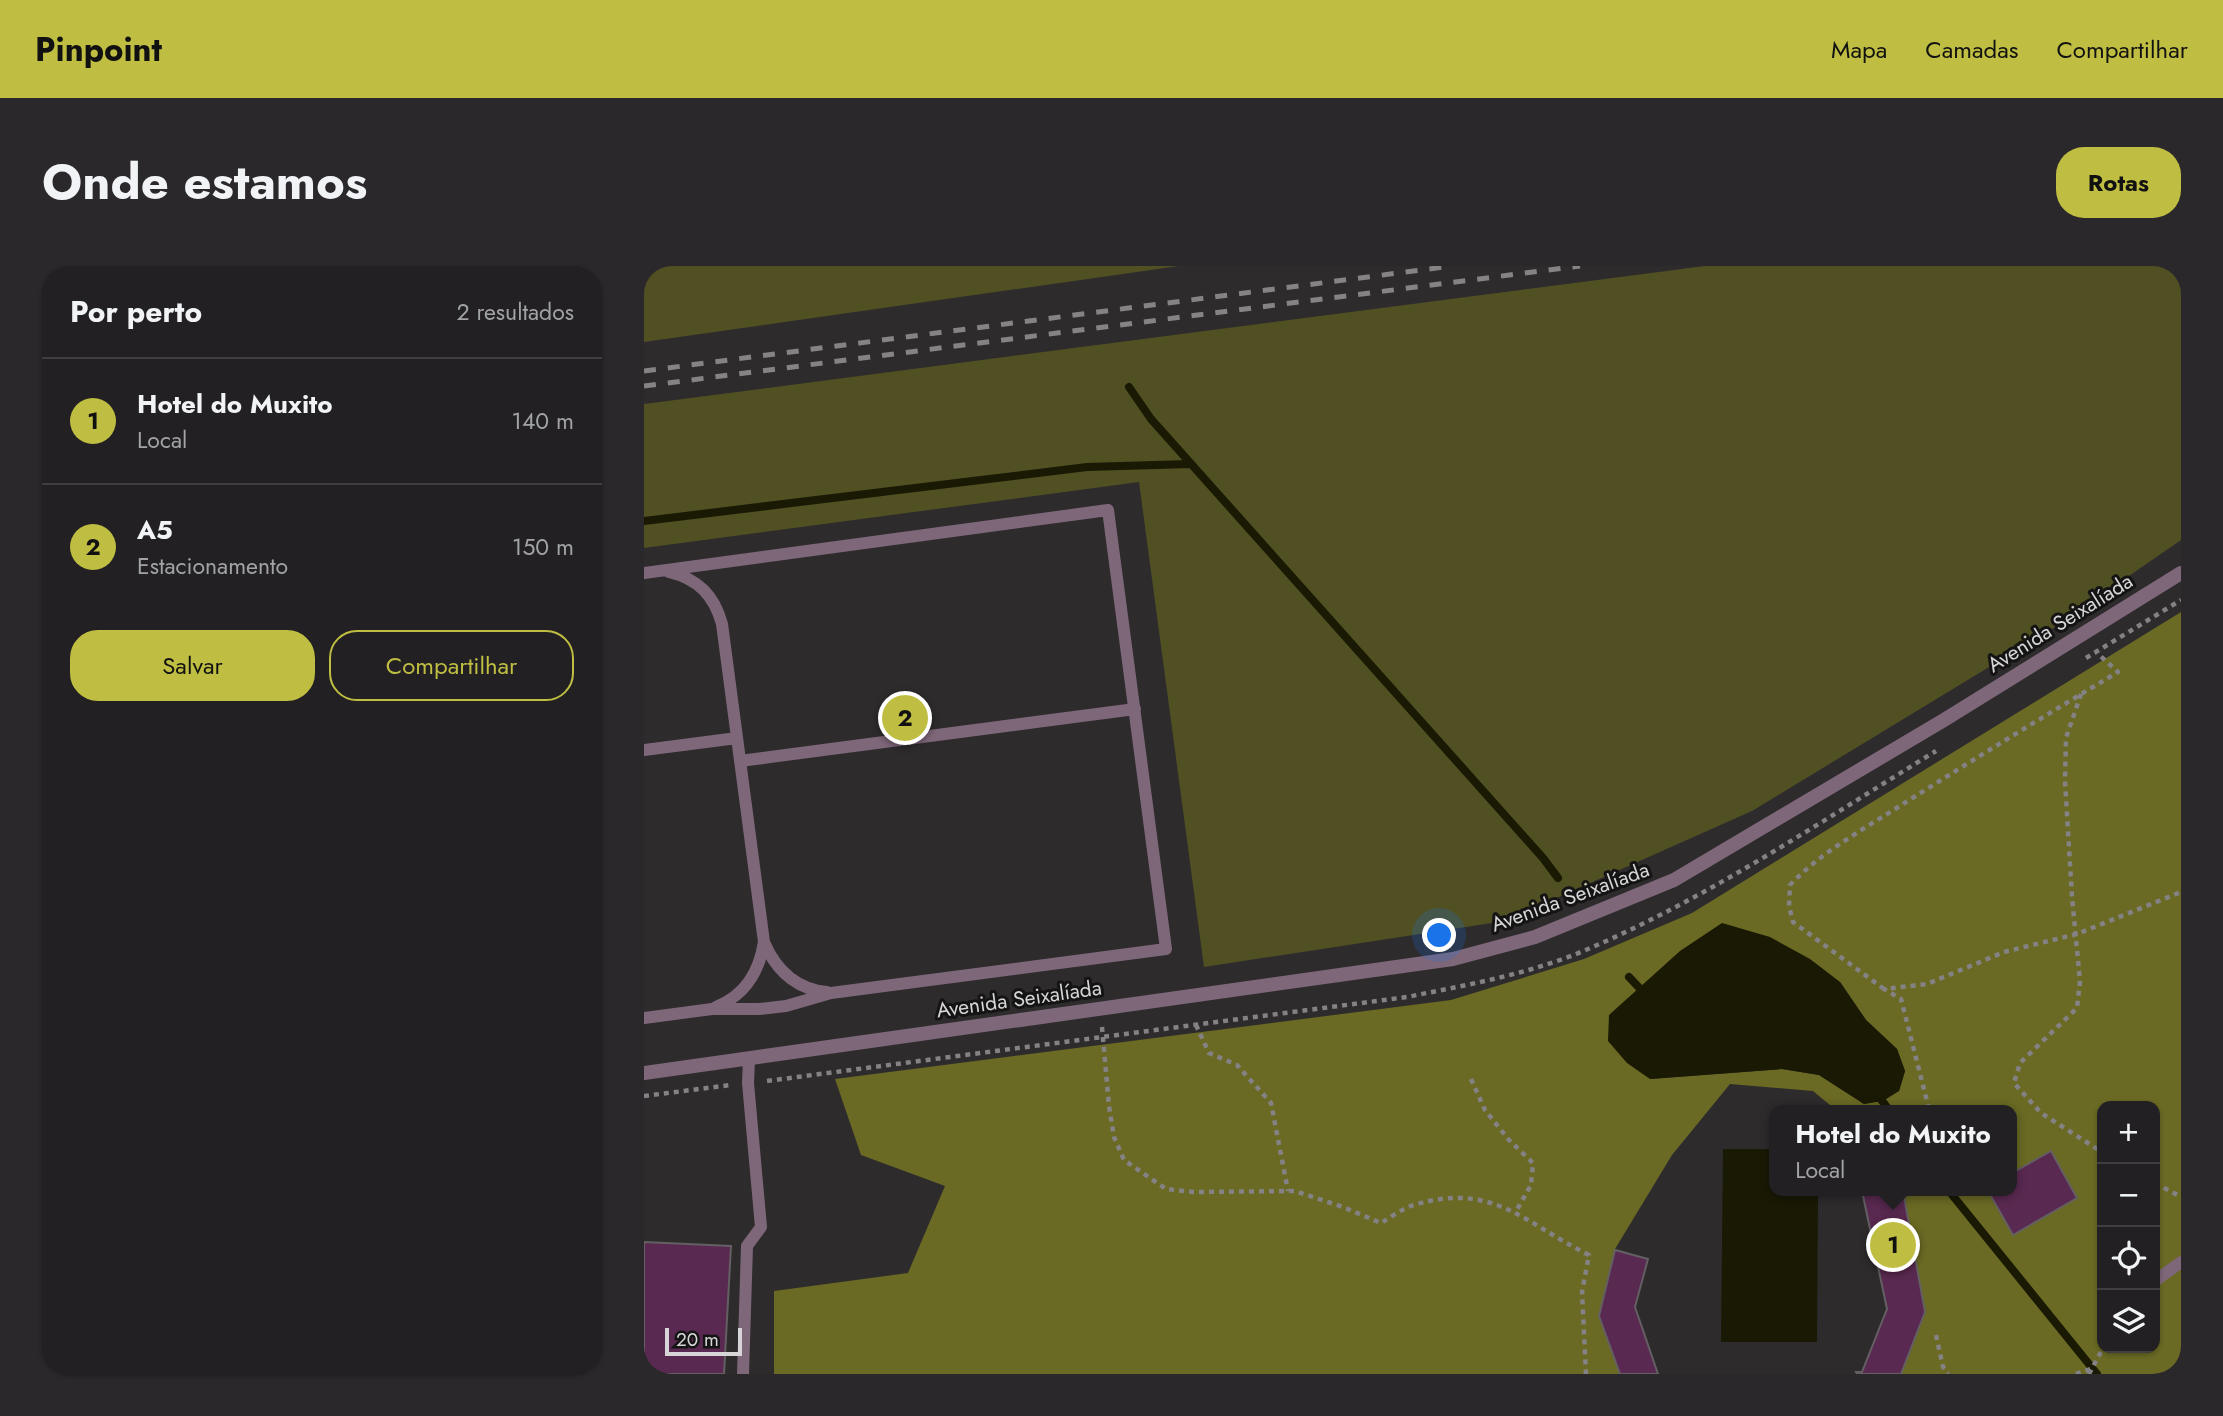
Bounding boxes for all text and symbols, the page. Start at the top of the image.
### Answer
text: Pinpoint [35,26,162,73]
text: Mapa [1831,32,1887,67]
text: Camadas [1925,32,2018,67]
text: Compartilhar [2056,32,2188,67]
text: Onde estamos [42,147,367,217]
button: Rotas [2056,147,2181,218]
text: Por perto [70,290,202,333]
text: 2 resultados [456,295,574,329]
text: Hotel do Muxito [137,385,333,423]
text: 1 [87,404,99,438]
text: 140 m [512,404,574,438]
text: Local [137,423,187,457]
text: A5 [137,511,173,549]
text: 2 [85,530,101,564]
text: 150 m [512,530,574,564]
text: Estacionamento [137,549,288,583]
street label: Avenida Seixalíada [1981,566,2139,680]
button: Salvar [70,630,315,701]
button: Compartilhar [329,630,574,701]
pin: 2 [882,692,928,744]
street label: Avenida Seixalíada [1487,854,1653,940]
your location [1422,918,1456,952]
street label: Avenida Seixalíada [934,973,1104,1025]
map controls [2097,1101,2160,1353]
button: + [2097,1101,2160,1164]
popup [1769,1105,2017,1196]
text: Hotel do Muxito [1795,1115,1991,1153]
text: Local [1795,1153,1845,1187]
button: − [2097,1164,2160,1227]
pin: 1 [1870,1219,1916,1271]
button: locate [2097,1227,2160,1290]
button: layers [2097,1290,2160,1353]
scale bar [665,1325,742,1357]
text: 20 m [676,1326,719,1353]

